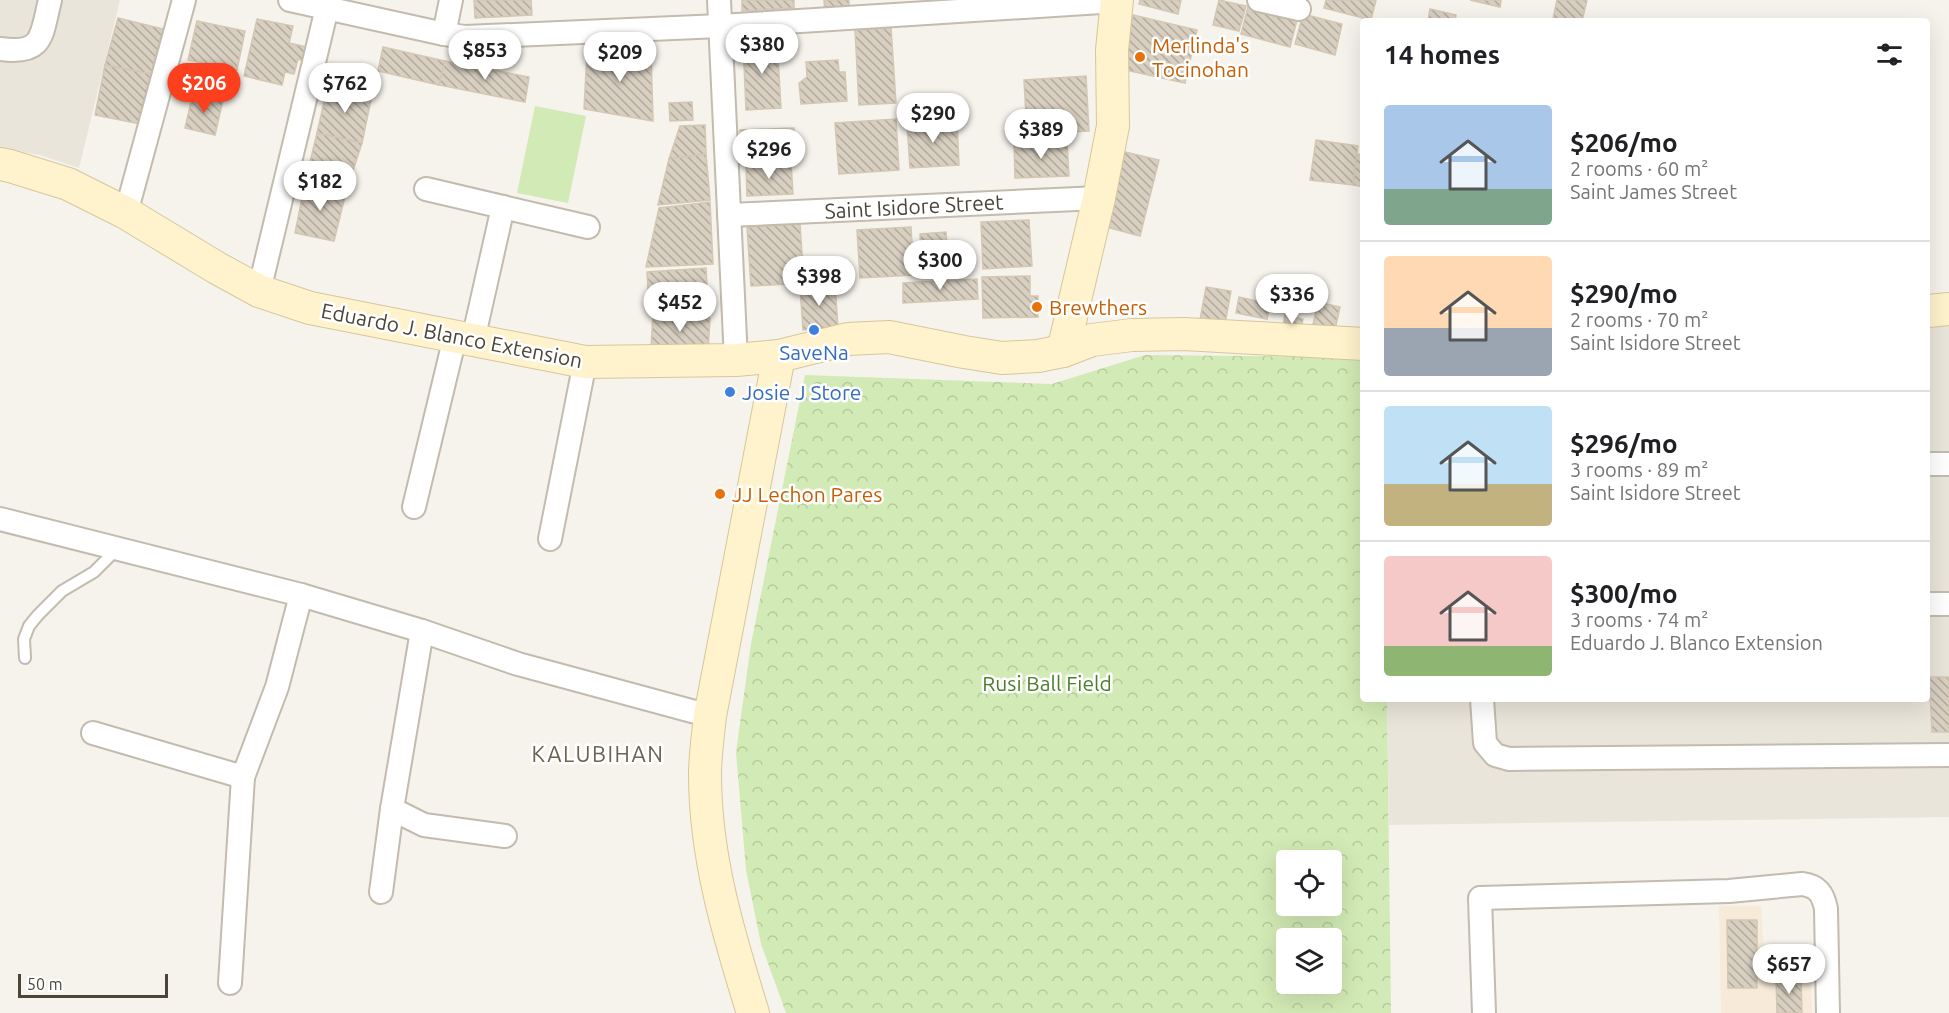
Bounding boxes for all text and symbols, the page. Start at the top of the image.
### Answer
pin: $380 [726,24,798,75]
pin: $853 [449,30,521,81]
pin: $209 [584,32,656,83]
text: $380 [739,32,785,55]
place label: Merlinda's Tocinohan [1152,33,1249,81]
text: $853 [462,38,508,61]
icon: filters [1873,38,1906,71]
text: $209 [597,40,643,63]
text: 14 homes [1384,40,1500,69]
marker: Merlinda's Tocinohan [1133,50,1147,64]
pin: $206 [168,63,240,114]
pin: $762 [309,63,381,114]
text: $206 [181,71,227,94]
text: $762 [322,71,368,94]
pin: $290 [897,93,969,144]
text: $290 [910,101,956,124]
pin: $389 [1005,109,1077,160]
text: $389 [1018,117,1064,140]
text: $206/mo [1570,128,1678,157]
pin: $296 [733,129,805,180]
icon: home [1432,129,1504,201]
text: $296 [746,137,792,160]
text: 2 rooms · 60 m² [1570,157,1708,180]
pin: $182 [284,161,356,212]
text: $182 [297,169,343,192]
text: Saint James Street [1570,180,1737,203]
street label: Saint Isidore Street [824,189,1004,223]
pin: $300 [904,240,976,291]
text: $300 [917,248,963,271]
pin: $398 [783,256,855,307]
text: $398 [796,264,842,287]
pin: $336 [1256,274,1328,325]
text: $290/mo [1570,279,1678,308]
icon: home [1432,280,1504,352]
pin: $452 [644,282,716,333]
text: $336 [1269,282,1315,305]
text: $452 [657,290,703,313]
place label: Brewthers [1049,295,1147,319]
street label: Eduardo J. Blanco Extension [319,298,585,372]
marker: Brewthers [1030,300,1044,314]
text: 2 rooms · 70 m² [1570,308,1708,331]
marker: SaveNa [807,323,821,337]
text: Saint Isidore Street [1570,331,1741,354]
place label: SaveNa [779,340,849,364]
place label: Josie J Store [742,380,861,404]
marker: Josie J Store [723,385,737,399]
text: $296/mo [1570,429,1678,458]
icon: home [1432,430,1504,502]
text: 3 rooms · 89 m² [1570,458,1708,481]
text: Saint Isidore Street [1570,481,1741,504]
place label: JJ Lechon Pares [732,482,882,506]
marker: JJ Lechon Pares [713,487,727,501]
text: $300/mo [1570,579,1678,608]
icon: home [1432,580,1504,652]
text: 3 rooms · 74 m² [1570,608,1708,631]
text: Eduardo J. Blanco Extension [1570,631,1823,654]
park label: Rusi Ball Field [982,671,1112,695]
district label: KALUBIHAN [532,741,664,766]
map controls [1276,850,1342,994]
button: locate [1276,850,1342,916]
button: layers [1276,928,1342,994]
pin: $657 [1753,944,1825,995]
text: $657 [1766,952,1812,975]
scale bar [18,971,168,998]
text: 50 m [27,975,63,993]

